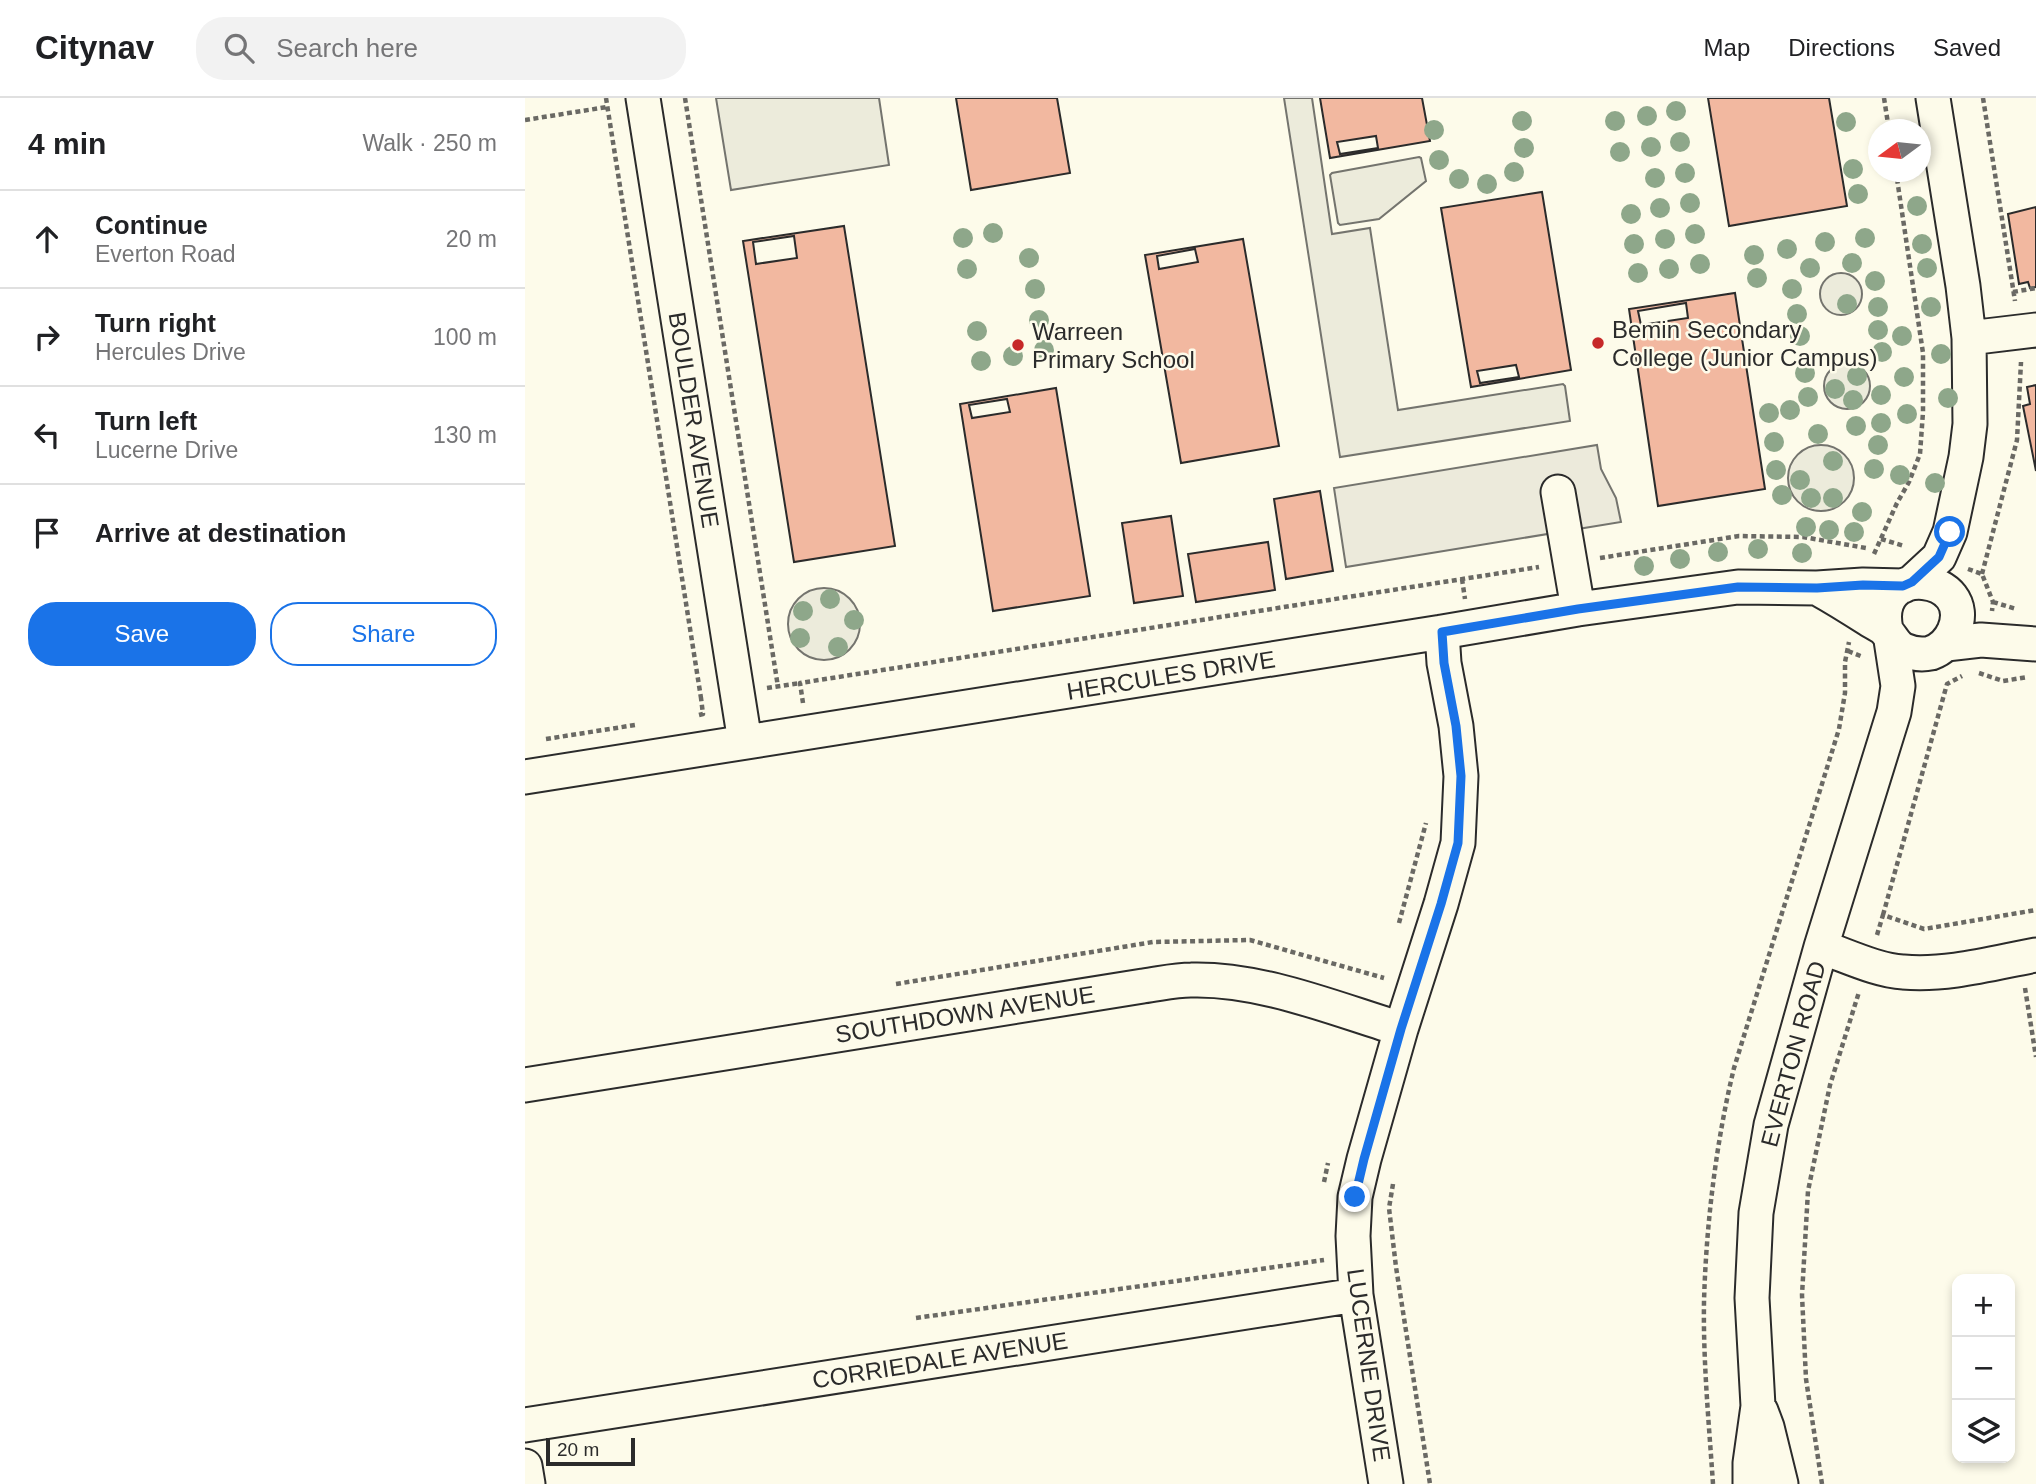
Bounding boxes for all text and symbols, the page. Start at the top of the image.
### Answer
search box [196,17,686,80]
text: Citynav [35,29,154,66]
icon: search [220,29,258,67]
text: Search here [276,33,418,63]
text: Map [1704,34,1750,61]
text: Directions [1788,34,1895,61]
text: Saved [1933,34,2001,61]
north arrow [1868,119,1931,182]
text: 4 min [28,127,106,160]
text: Walk · 250 m [362,130,497,156]
text: Continue [95,210,208,240]
icon: ahead [28,220,66,258]
text: 20 m [446,226,497,252]
text: Everton Road [95,241,236,267]
text: Turn right [95,308,216,338]
street label: BOULDER AVENUE [664,310,724,530]
place label: Bemin Secondary College (Junior Campus) [1612,316,1877,371]
icon: right [28,318,66,356]
place label: Warreen Primary School [1032,318,1195,373]
text: 100 m [433,324,497,350]
marker: Bemin Secondary College (Junior Campus) [1590,335,1606,351]
marker: Warreen Primary School [1010,337,1026,353]
text: Hercules Drive [95,339,246,365]
text: Turn left [95,406,197,436]
icon: left [28,416,66,454]
text: 130 m [433,422,497,448]
text: Lucerne Drive [95,437,238,463]
icon: arrive [28,514,66,552]
route start [1934,516,1965,547]
text: Arrive at destination [95,518,346,548]
button: Save [28,602,256,666]
button: Share [270,602,497,666]
street label: HERCULES DRIVE [1065,645,1277,705]
street label: EVERTON ROAD [1755,958,1831,1150]
street label: SOUTHDOWN AVENUE [833,980,1097,1048]
route end [1339,1181,1370,1212]
street label: LUCERNE DRIVE [1342,1267,1396,1463]
map controls [1952,1274,2015,1463]
button: + [1952,1274,2015,1337]
street label: CORRIEDALE AVENUE [810,1326,1070,1394]
button: − [1952,1337,2015,1400]
button: layers [1952,1400,2015,1463]
scale bar [546,1435,635,1467]
text: 20 m [557,1439,599,1460]

